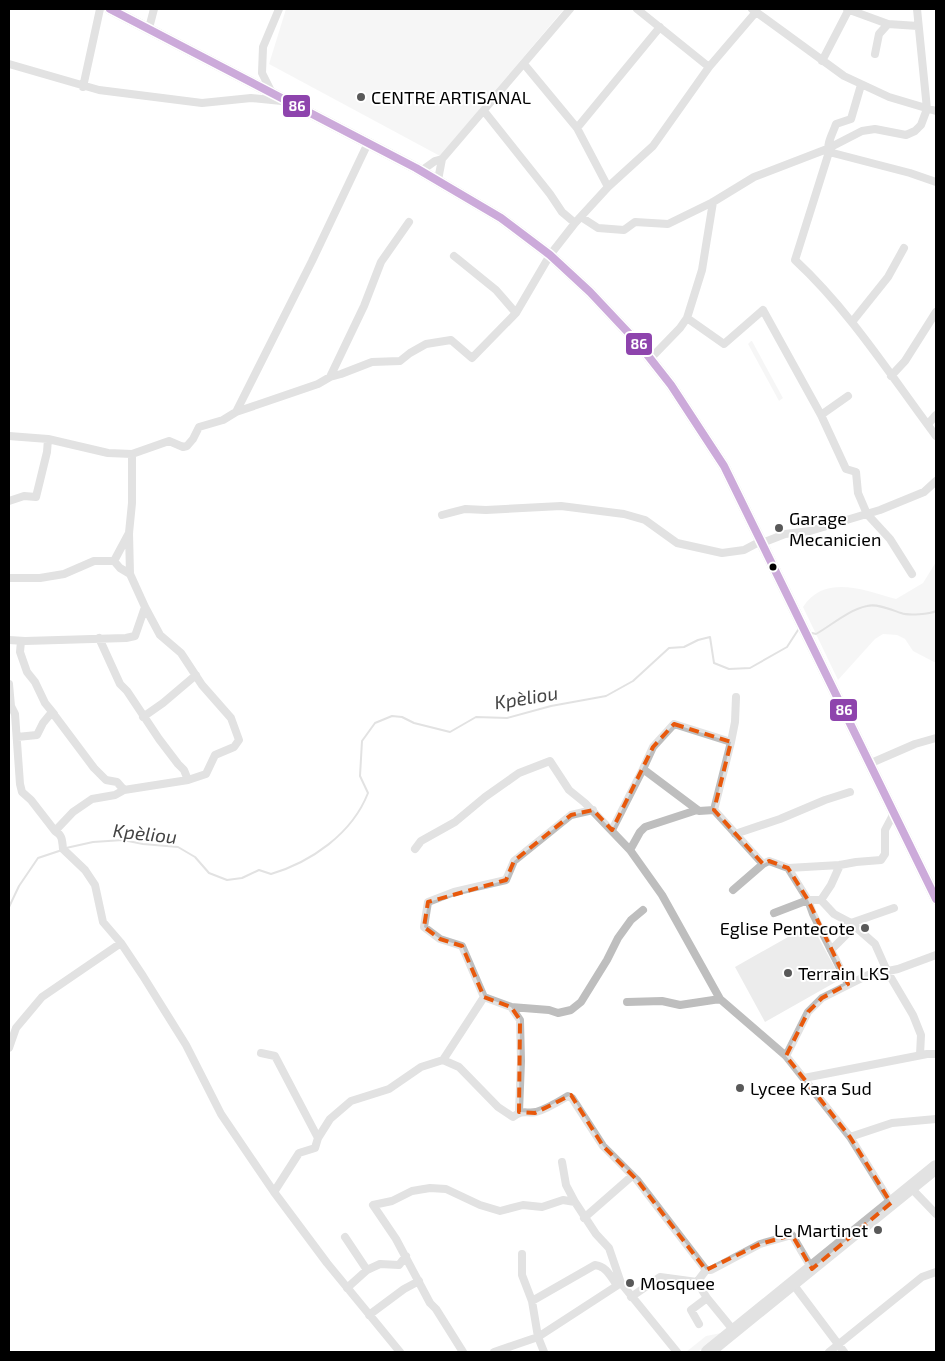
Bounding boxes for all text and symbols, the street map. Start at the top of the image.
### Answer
place label: CENTRE ARTISANAL [371,86,531,108]
marker: CENTRE ARTISANAL [355,91,367,103]
line badge: 86 [282,94,311,118]
text: 86 [289,97,305,114]
line badge: 86 [625,332,653,356]
text: 86 [631,335,647,352]
place label: Garage Mecanicien [789,507,881,550]
marker: Garage Mecanicien [773,522,785,534]
unlabelled marker [768,562,778,572]
water label: Kpèliou [493,681,559,713]
line badge: 86 [829,698,858,722]
text: 86 [836,701,852,718]
water label: Kpèliou [112,818,178,848]
place label: Eglise Pentecote [720,917,855,939]
marker: Eglise Pentecote [859,922,871,934]
place label: Terrain LKS [798,962,889,984]
marker: Terrain LKS [782,967,794,979]
place label: Lycee Kara Sud [750,1077,872,1099]
marker: Lycee Kara Sud [734,1082,746,1094]
place label: Le Martinet [774,1219,868,1241]
marker: Le Martinet [872,1224,884,1236]
place label: Mosquee [640,1272,715,1294]
marker: Mosquee [624,1277,636,1289]

